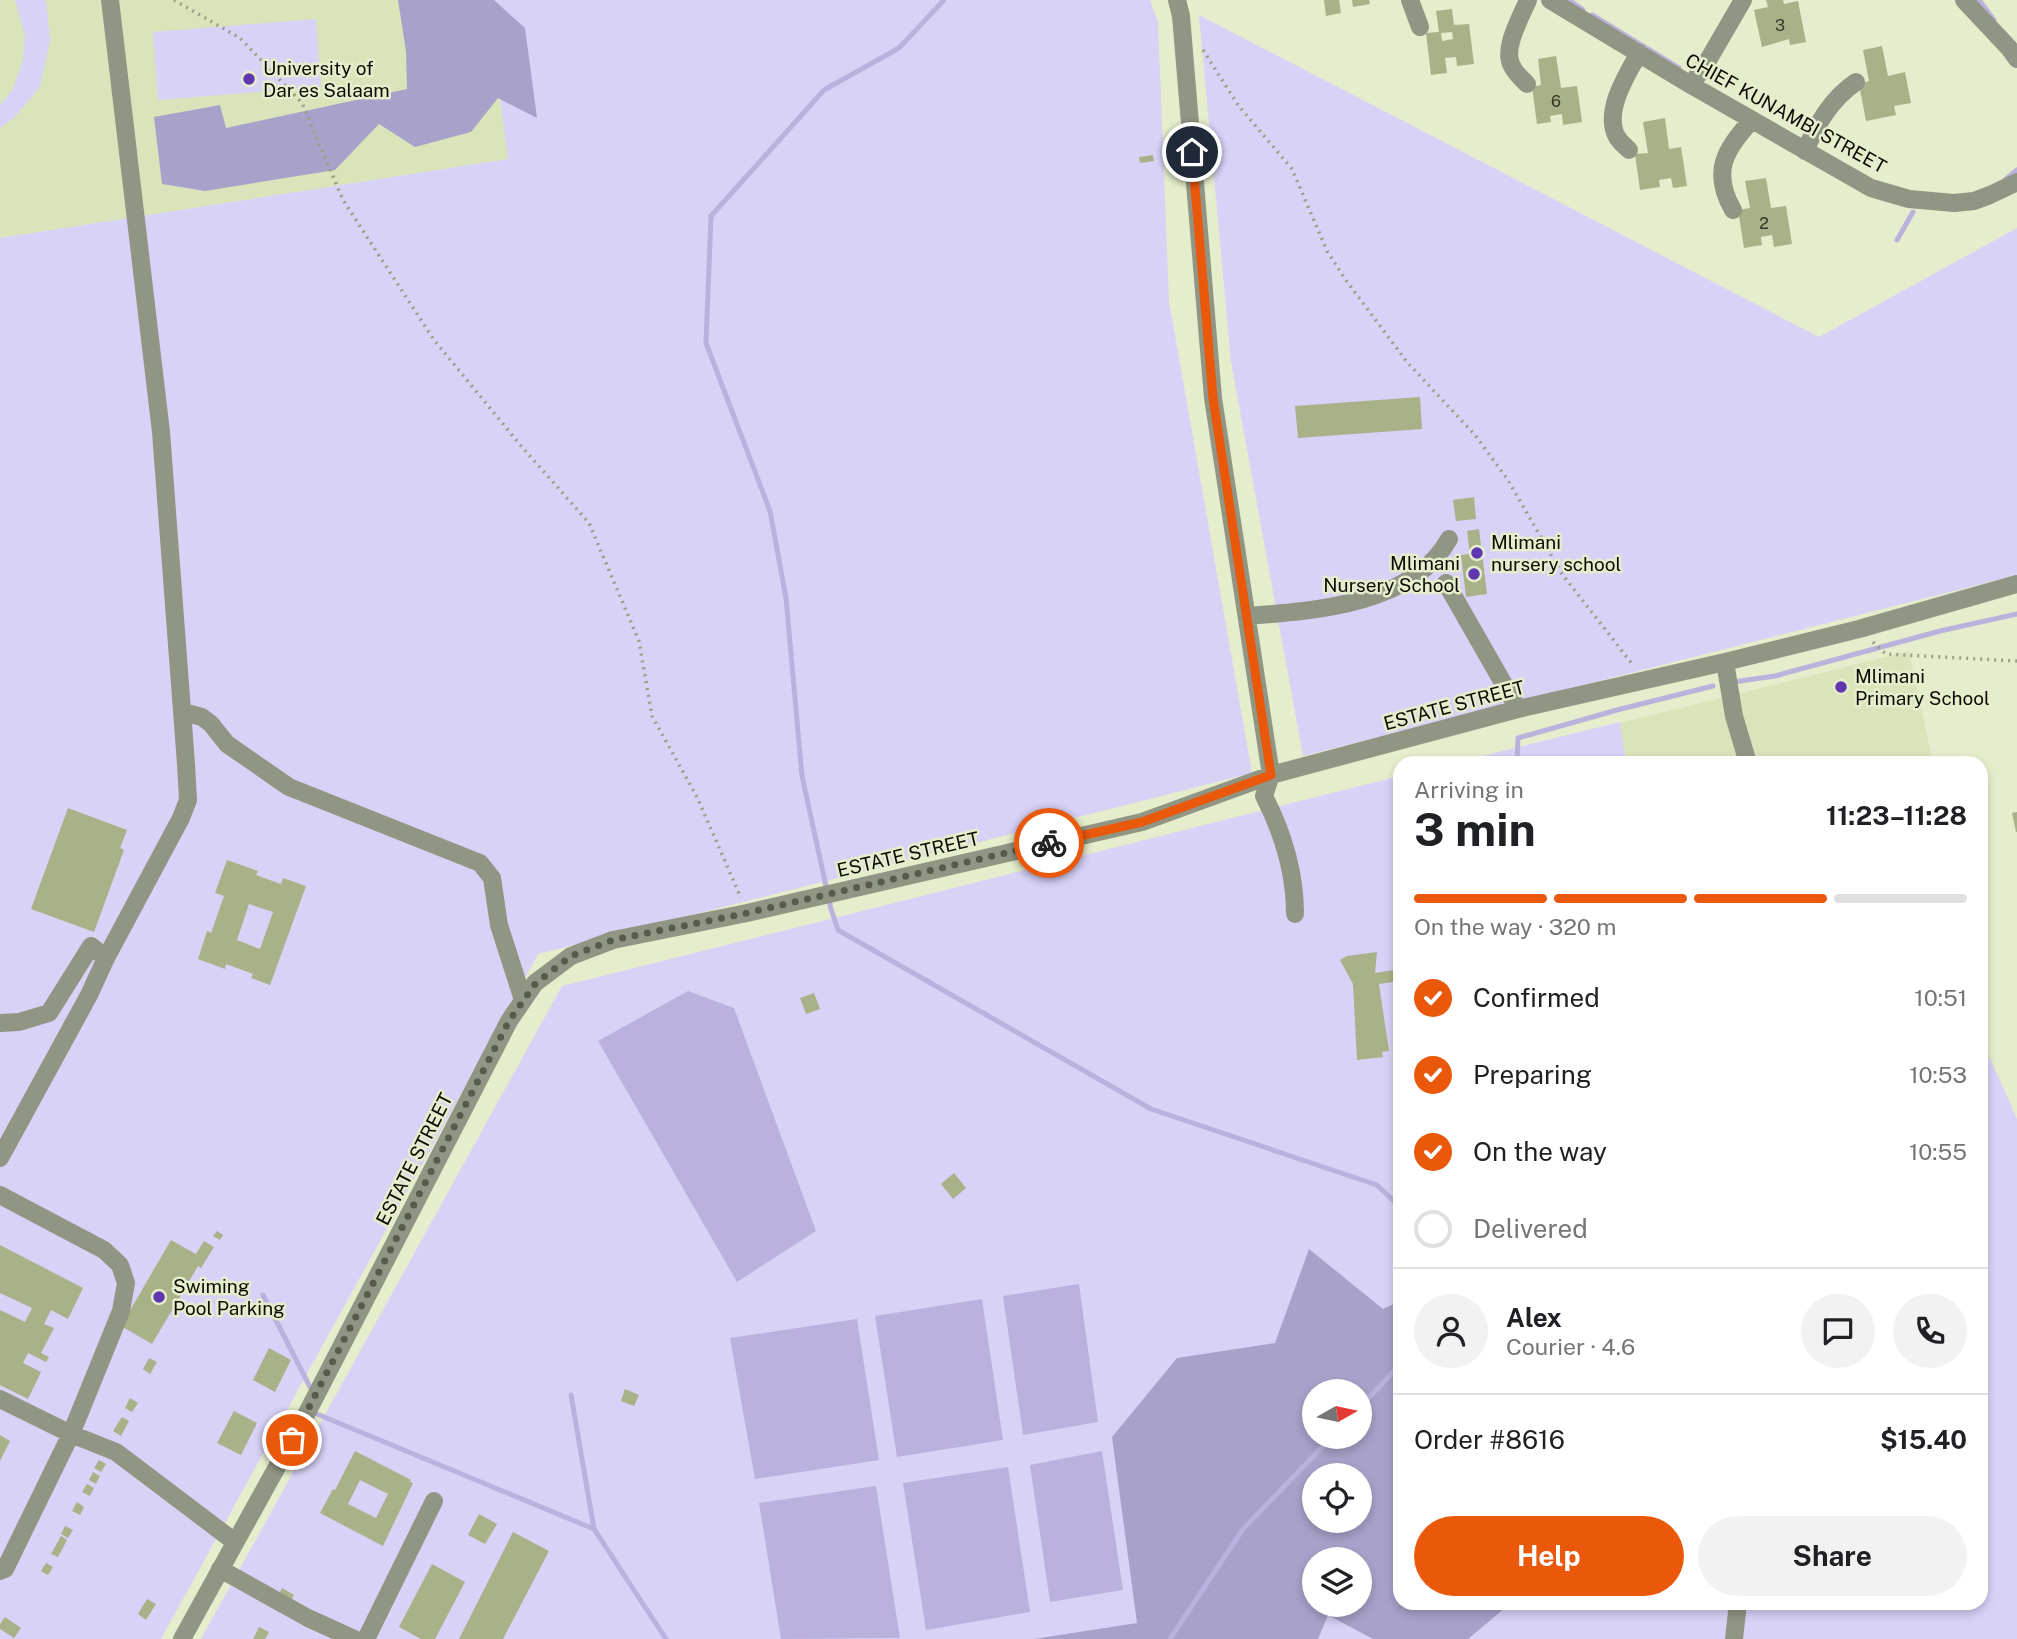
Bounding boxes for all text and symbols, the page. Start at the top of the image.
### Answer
house number: 3 [1775,16,1785,35]
street label: CHIEF KUNAMBI STREET [1682,49,1890,177]
place label: University of Dar es Salaam [263,57,390,101]
marker: University of Dar es Salaam [241,71,257,87]
house number: 6 [1551,92,1561,111]
pin [1162,122,1222,182]
icon: home [1173,133,1211,171]
house number: 2 [1759,214,1769,233]
place label: Mlimani nursery school [1491,531,1621,575]
marker: Mlimani nursery school [1469,545,1485,561]
place label: Mlimani Nursery School [1323,552,1460,596]
marker: Mlimani Nursery School [1466,566,1482,582]
place label: Mlimani Primary School [1855,665,1990,709]
street label: ESTATE STREET [1381,676,1527,734]
marker: Mlimani Primary School [1833,679,1849,695]
text: Arriving in [1414,776,1524,803]
text: 11:23–11:28 [1826,800,1967,831]
text: 3 min [1414,802,1536,856]
courier [1014,808,1084,878]
icon: bike [1030,824,1068,862]
street label: ESTATE STREET [835,827,981,881]
text: On the way · 320 m [1414,913,1616,940]
icon: check [1414,979,1452,1017]
text: Confirmed [1473,982,1600,1013]
text: 10:51 [1914,984,1967,1011]
icon: check [1414,1056,1452,1094]
text: Preparing [1473,1059,1592,1090]
text: 10:53 [1909,1061,1967,1088]
street label: ESTATE STREET [371,1089,457,1229]
icon: check [1414,1133,1452,1171]
text: On the way [1473,1136,1607,1167]
text: 10:55 [1909,1138,1967,1165]
text: Delivered [1473,1213,1588,1244]
place label: Swiming Pool Parking [173,1275,285,1319]
marker: Swiming Pool Parking [151,1289,167,1305]
button: person [1414,1294,1488,1368]
button: chat [1801,1294,1875,1368]
button: phone [1893,1294,1967,1368]
text: Alex [1506,1302,1562,1333]
text: Courier · 4.6 [1506,1333,1635,1360]
north arrow [1302,1379,1372,1449]
map controls [1302,1379,1372,1617]
pin [262,1410,322,1470]
icon: bag [273,1421,311,1459]
text: Order #8616 [1414,1424,1565,1455]
text: $15.40 [1880,1424,1967,1455]
button: locate [1302,1463,1372,1533]
button: Help [1414,1516,1684,1596]
button: Share [1698,1516,1967,1596]
button: layers [1302,1547,1372,1617]

